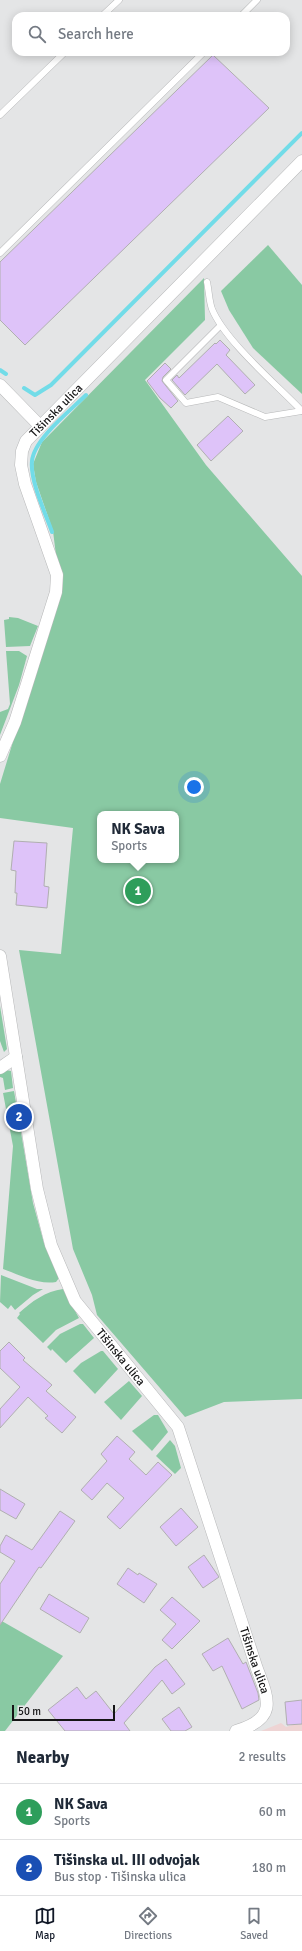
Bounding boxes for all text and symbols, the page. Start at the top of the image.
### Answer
search box [12,12,290,56]
icon: search [26,23,48,45]
text: Search here [58,25,134,43]
street label: Tišinska ulica [27,381,86,441]
your location [184,777,204,797]
popup [97,811,179,863]
text: NK Sava [111,820,165,838]
text: Sports [111,838,147,854]
pin: 1 [125,876,151,906]
pin: 2 [6,1102,32,1132]
street label: Tišinska ulica [93,1326,148,1389]
street label: Tišinska ulica [236,1625,272,1696]
scale bar [12,1703,115,1722]
text: 50 m [18,1705,41,1718]
text: Nearby [16,1747,69,1768]
text: 2 results [238,1749,286,1765]
text: NK Sava [54,1795,108,1813]
text: 1 [25,1804,33,1820]
text: 60 m [259,1804,286,1820]
text: Sports [54,1813,90,1829]
text: Tišinska ul. III odvojak [54,1851,200,1869]
text: 2 [25,1860,33,1876]
text: 180 m [252,1860,286,1876]
text: Bus stop · Tišinska ulica [54,1869,186,1885]
tab: Map [34,1905,56,1942]
tab: Directions [124,1905,172,1942]
tab: Saved [240,1905,268,1942]

